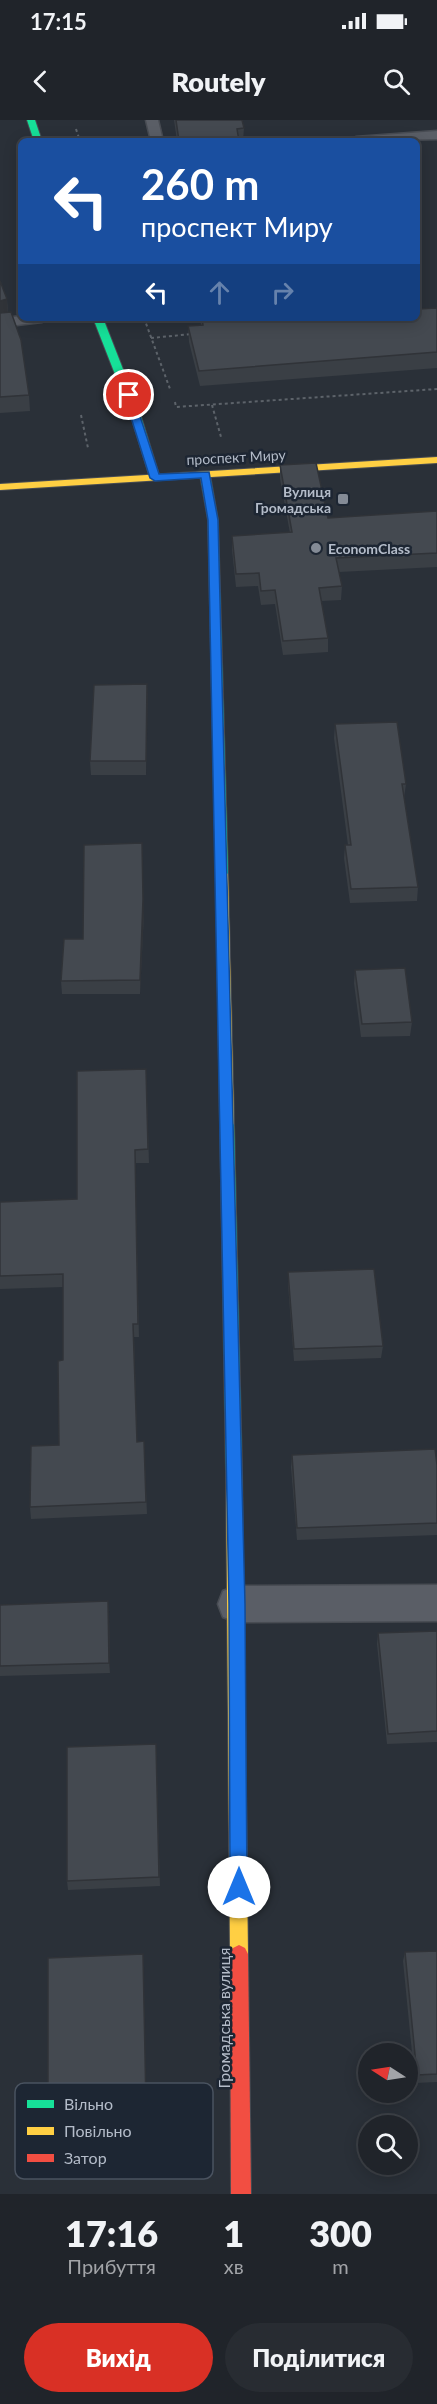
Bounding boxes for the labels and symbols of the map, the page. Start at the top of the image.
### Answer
pin [103,369,154,420]
street label: проспект Миру [186,446,287,468]
place label: Вулиця Громадська [255,483,331,516]
marker: Вулиця Громадська [336,492,350,506]
place label: EconomClass [328,540,410,557]
marker: EconomClass [309,541,323,555]
position arrow [207,1855,271,1919]
street label: Громадська вулиця [214,1948,233,2088]
north arrow [358,2043,418,2103]
legend [15,2083,213,2179]
text: Вільно [64,2094,113,2113]
text: Повільно [64,2121,131,2140]
text: Затор [64,2148,107,2167]

